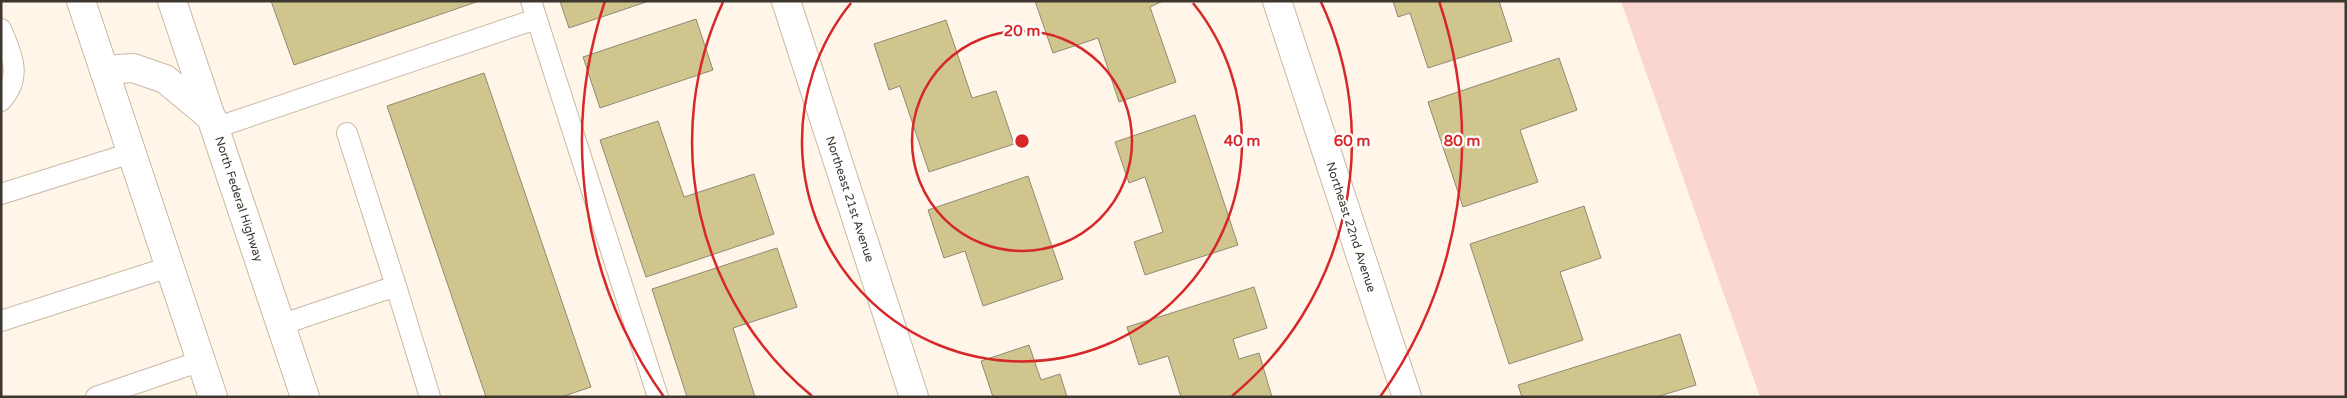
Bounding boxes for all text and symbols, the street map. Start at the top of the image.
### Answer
text: 20 m [1004,22,1040,40]
centre of rings [1013,132,1031,150]
text: 40 m [1224,132,1260,150]
text: 60 m [1334,132,1370,150]
text: 80 m [1444,132,1480,150]
street label: Northeast 21st Avenue [823,134,877,264]
street label: North Federal Highway [212,135,266,264]
street label: Northeast 22nd Avenue [1323,160,1379,294]

